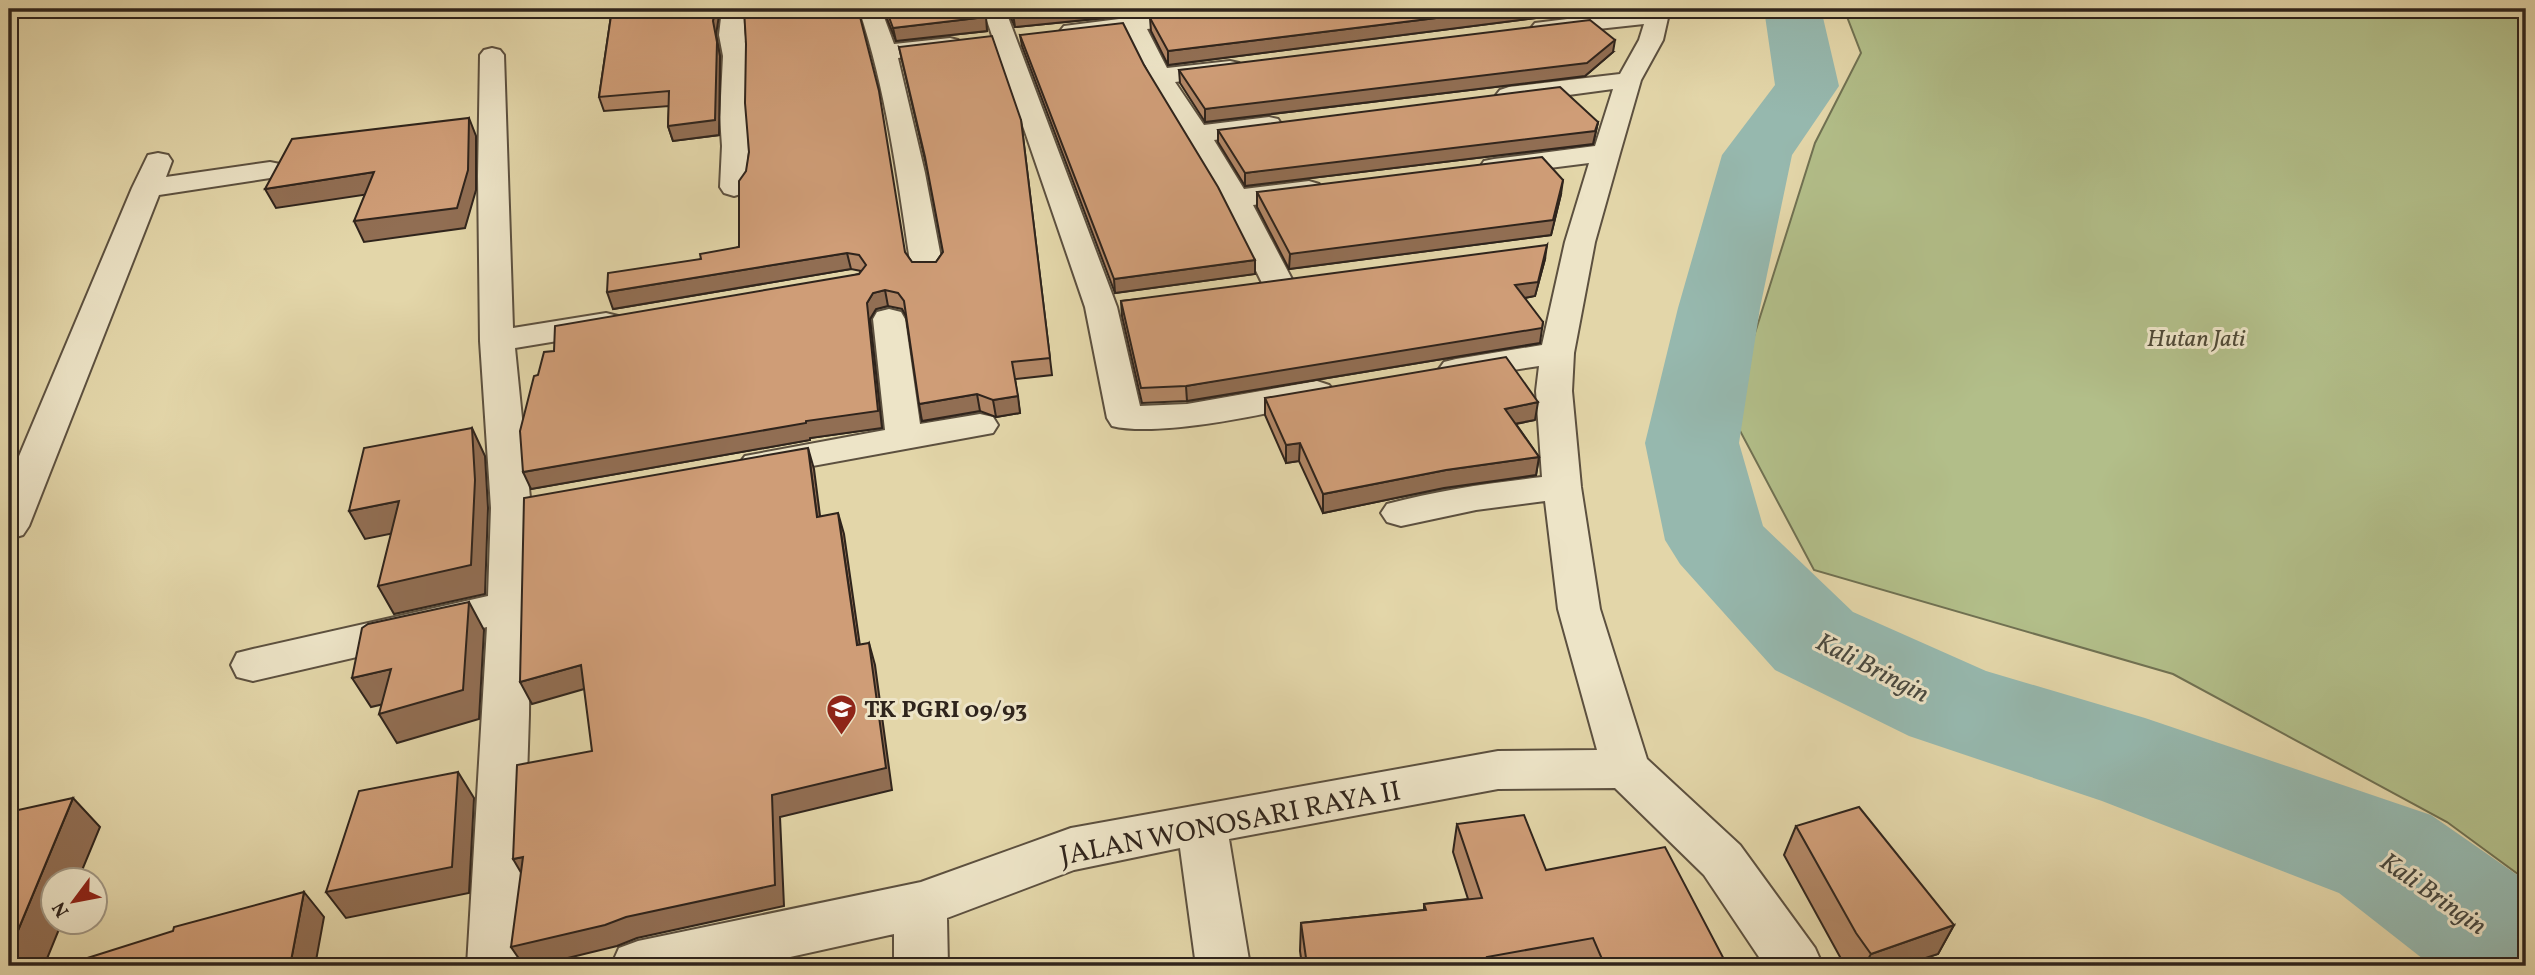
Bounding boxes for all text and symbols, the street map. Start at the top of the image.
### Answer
park label: Hutan Jati [2147,323,2246,357]
water label: Kali Bringin [1809,625,1935,713]
school or university icon: TK PGRI 09/93 [824,692,858,736]
place label: TK PGRI 09/93 [864,694,1027,728]
street label: JALAN WONOSARI RAYA II [1057,772,1404,877]
water label: Kali Bringin [2372,845,2493,945]
north arrow [38,866,108,936]
text: N [46,896,76,922]

